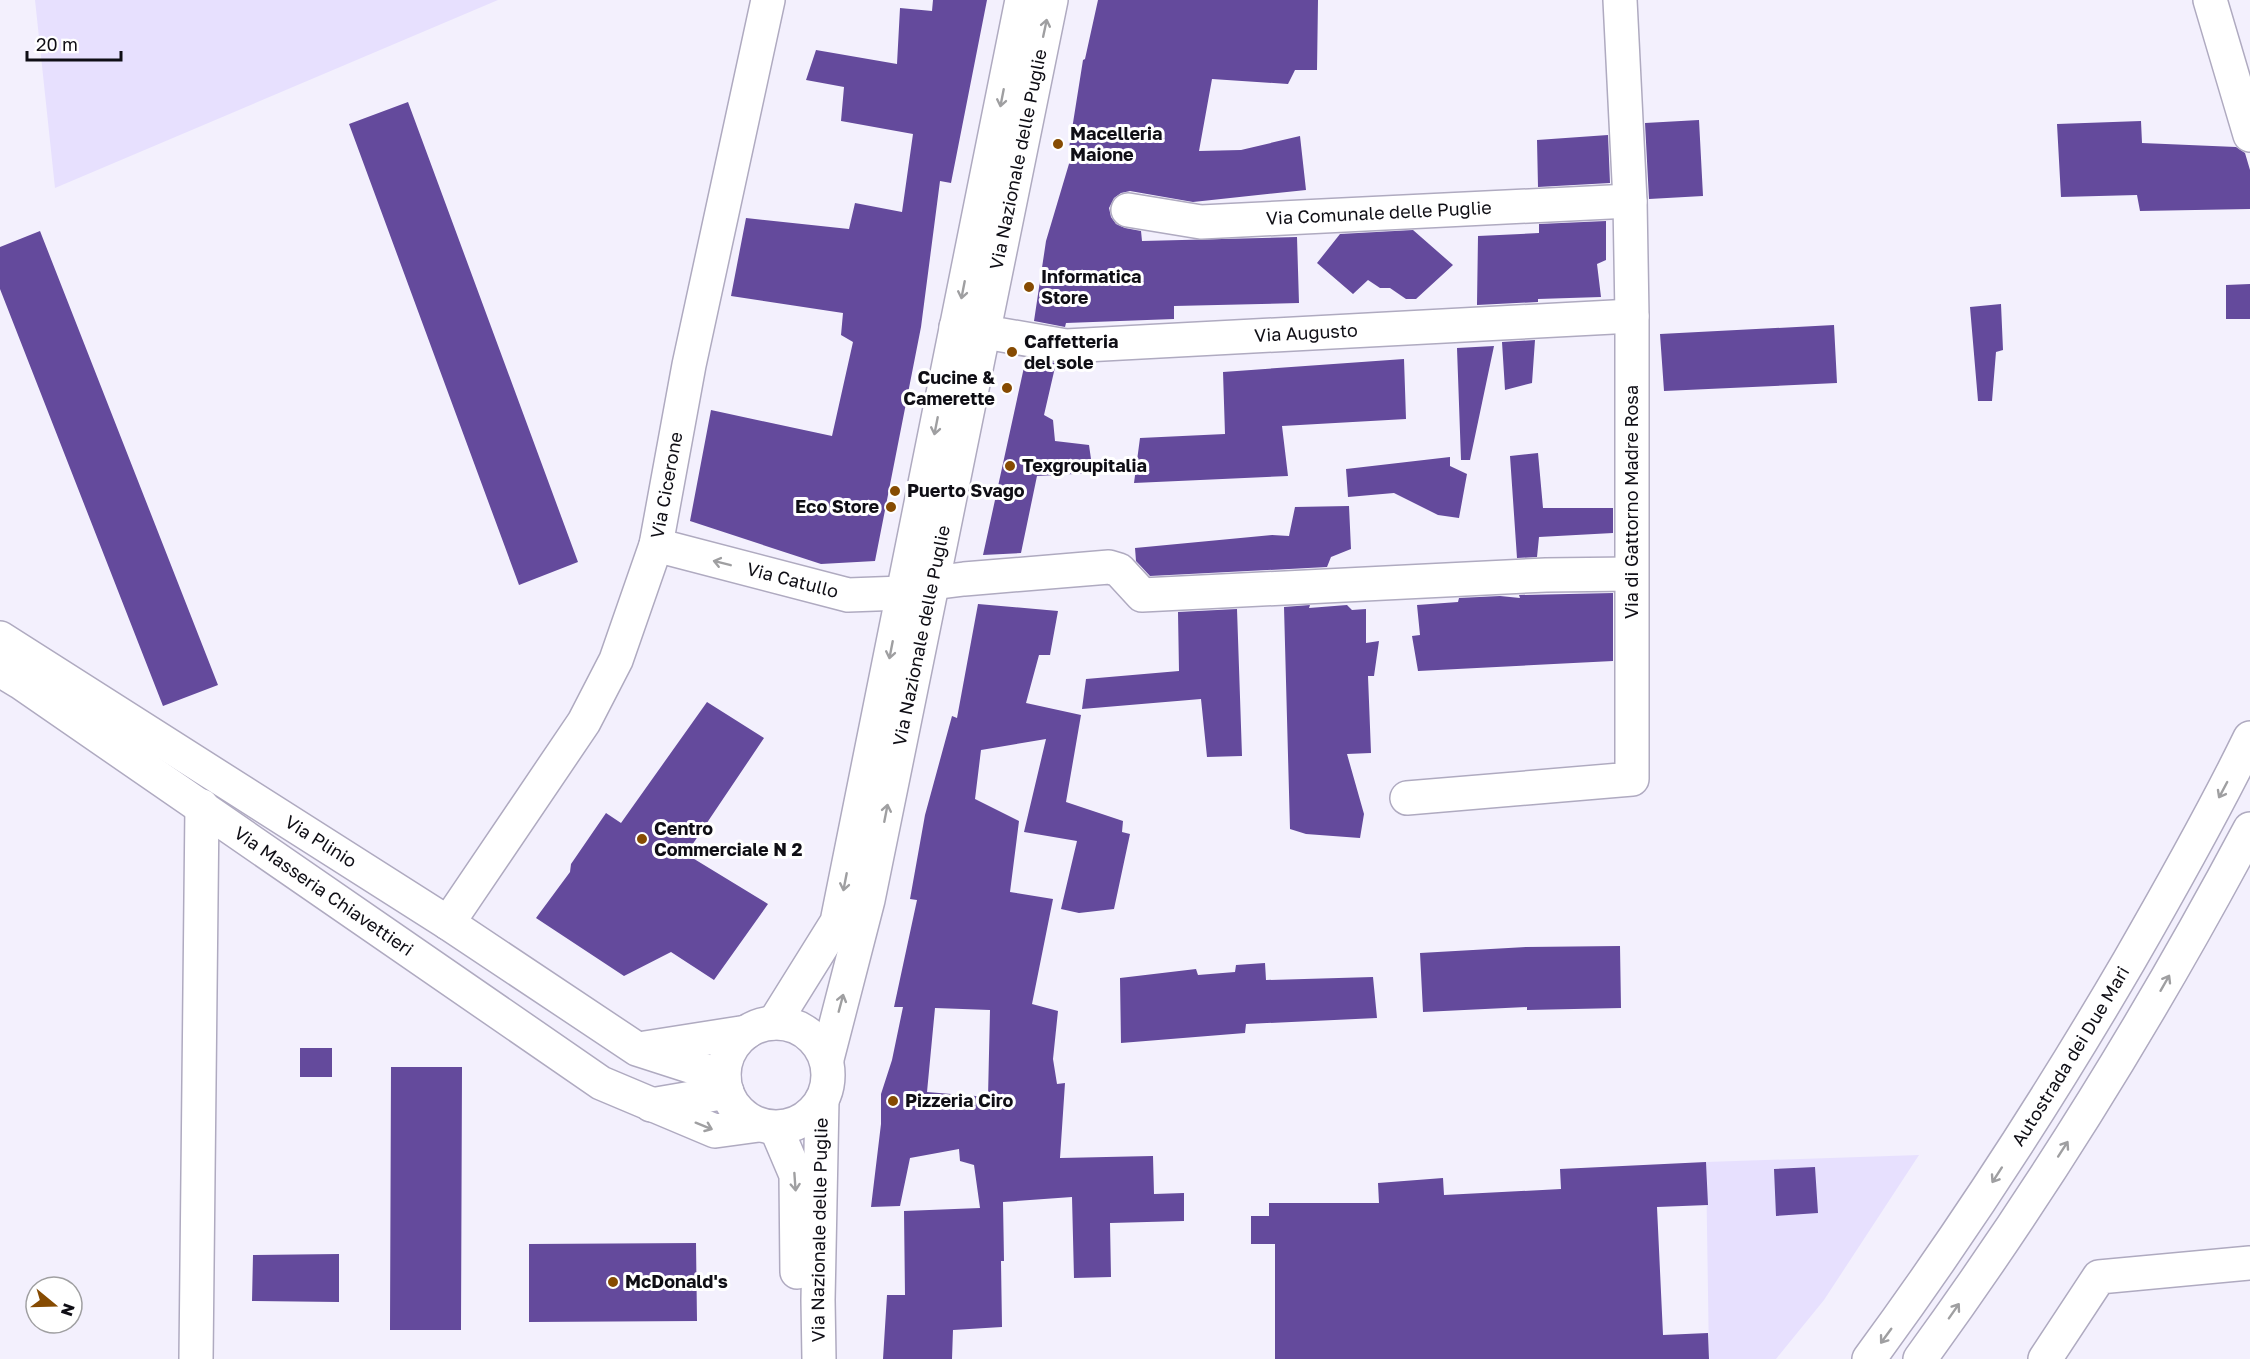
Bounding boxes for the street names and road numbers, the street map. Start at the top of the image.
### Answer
street label: Via Nazionale delle Puglie [984,47,1051,271]
street label: Via Comunale delle Puglie [1265,196,1492,229]
street label: Via Augusto [1254,319,1358,346]
street label: Via di Gattorno Madre Rosa [1620,385,1642,619]
street label: Via Cicerone [645,430,687,540]
street label: Via Nazionale delle Puglie [888,523,954,748]
street label: Via Catullo [744,557,841,602]
street label: Via Plinio [281,810,361,872]
street label: Via Masseria Chiavettieri [230,821,418,960]
street label: Autostrada dei Due Mari [2006,962,2134,1150]
street label: Via Nazionale delle Puglie [806,1117,832,1343]

